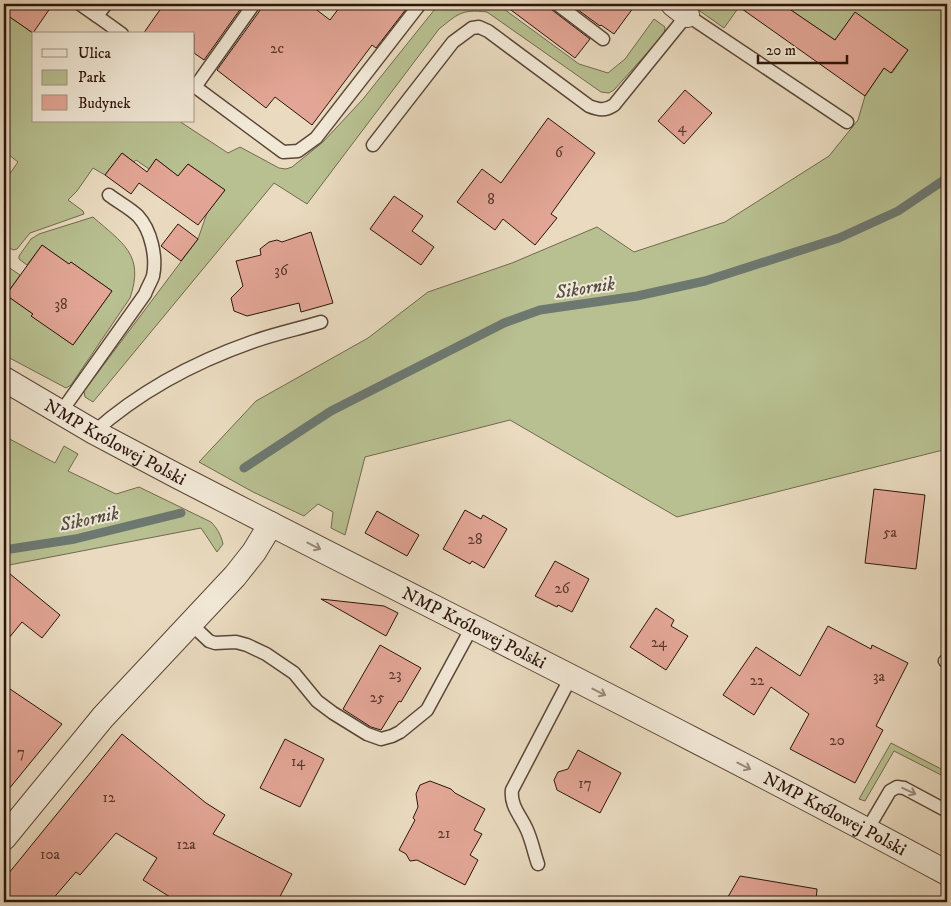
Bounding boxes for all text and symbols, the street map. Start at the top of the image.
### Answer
legend [32,32,195,122]
scale bar [758,32,847,64]
house number: 2c [270,39,284,58]
text: 20 m [766,41,796,60]
text: Ulica [78,44,111,63]
text: Park [78,68,107,87]
text: Budynek [78,94,131,113]
house number: 4 [678,118,687,137]
house number: 6 [555,143,564,162]
house number: 8 [487,190,495,209]
house number: 36 [274,261,289,280]
water label: Sikornik [553,272,617,305]
house number: 38 [54,295,68,314]
street label: NMP Królowej Polski [40,395,190,491]
water label: Sikornik [57,502,121,537]
house number: 5a [883,523,898,542]
house number: 28 [468,530,482,549]
one-way arrow [306,542,321,551]
house number: 26 [554,579,571,598]
street label: NMP Królowej Polski [398,583,549,674]
house number: 24 [651,633,667,652]
house number: 23 [389,665,401,684]
house number: 3a [873,667,886,686]
house number: 22 [750,671,765,690]
house number: 25 [370,688,385,707]
one-way arrow [591,688,606,697]
house number: 20 [829,731,845,750]
house number: 7 [17,743,25,762]
house number: 14 [291,752,305,771]
one-way arrow [736,761,751,771]
street label: NMP Królowej Polski [759,768,910,861]
house number: 17 [578,774,592,793]
one-way arrow [901,787,916,796]
house number: 12 [103,788,116,807]
house number: 21 [438,824,450,843]
house number: 12a [176,835,196,854]
house number: 10a [40,845,61,864]

